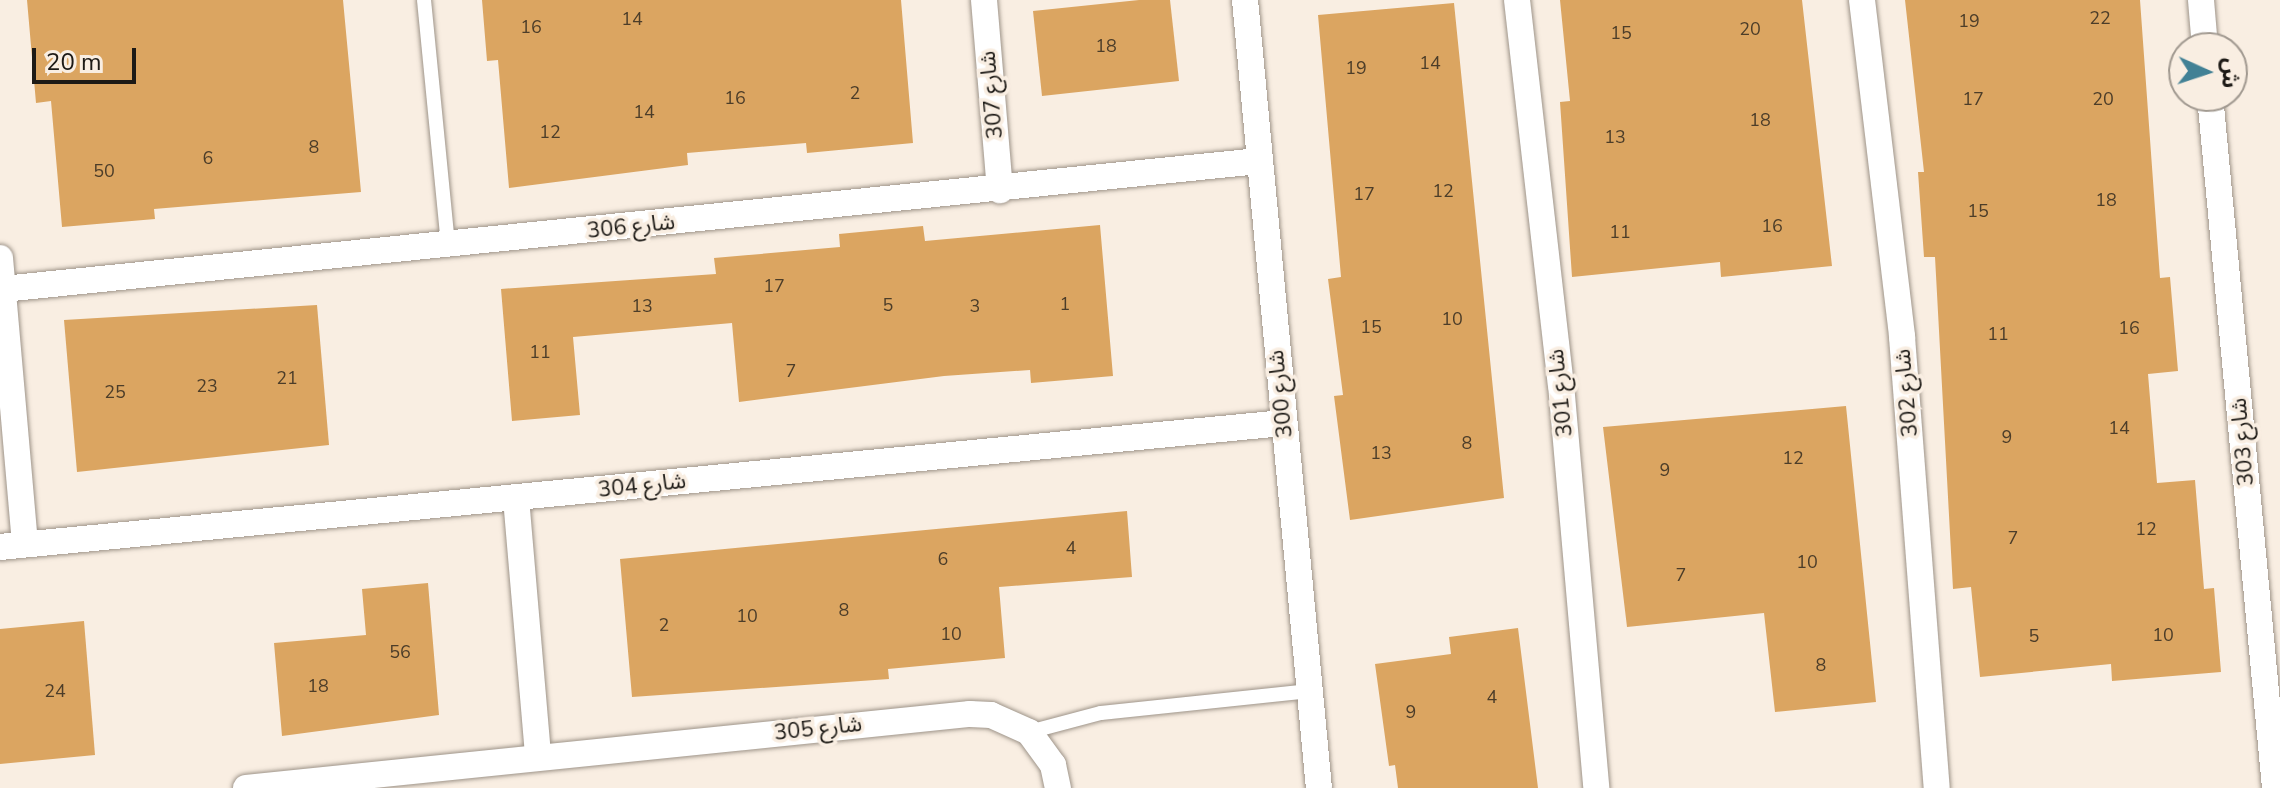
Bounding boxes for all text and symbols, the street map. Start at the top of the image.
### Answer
house number: 22 [2089,7,2111,29]
house number: 14 [621,8,643,30]
house number: 19 [1958,10,1980,32]
house number: 16 [520,16,542,38]
house number: 20 [1739,18,1761,40]
house number: 15 [1610,22,1632,44]
scale bar [36,32,140,82]
north arrow [2168,32,2248,112]
house number: 18 [1095,35,1117,57]
text: 20 m [46,46,102,78]
street label: شارع 307 [975,50,1009,140]
house number: 14 [1419,52,1441,74]
house number: 19 [1345,57,1367,79]
text: ش [2214,57,2246,89]
house number: 2 [850,82,860,104]
house number: 16 [724,87,746,109]
house number: 17 [1962,88,1984,110]
house number: 20 [2092,88,2114,110]
house number: 14 [633,101,655,123]
house number: 18 [1749,109,1771,131]
house number: 12 [539,121,561,143]
house number: 13 [1604,126,1626,148]
house number: 8 [309,136,319,158]
house number: 6 [203,147,213,169]
house number: 50 [93,160,115,182]
house number: 12 [1432,180,1454,202]
house number: 17 [1353,183,1375,205]
house number: 18 [2095,189,2117,211]
house number: 15 [1967,200,1989,222]
street label: شارع 306 [586,209,676,245]
house number: 16 [1761,215,1783,237]
house number: 11 [1609,221,1631,243]
house number: 17 [763,275,785,297]
house number: 1 [1060,293,1070,315]
house number: 5 [883,294,893,316]
house number: 13 [631,295,653,317]
house number: 3 [970,295,980,317]
house number: 10 [1441,308,1463,330]
house number: 15 [1360,316,1382,338]
house number: 16 [2118,317,2140,339]
house number: 11 [1987,323,2009,345]
house number: 11 [529,341,551,363]
street label: شارع 301 [1543,348,1579,438]
street label: شارع 302 [1890,348,1924,438]
street label: شارع 300 [1263,349,1299,439]
house number: 7 [786,360,796,382]
house number: 21 [276,367,298,389]
house number: 23 [196,375,218,397]
house number: 25 [104,381,126,403]
street label: شارع 303 [2226,397,2260,487]
house number: 14 [2108,417,2130,439]
house number: 9 [2002,426,2012,448]
house number: 8 [1462,432,1472,454]
house number: 13 [1370,442,1392,464]
house number: 12 [1782,447,1804,469]
house number: 9 [1660,459,1670,481]
street label: شارع 304 [597,468,687,504]
house number: 12 [2135,518,2157,540]
house number: 7 [2008,527,2018,549]
house number: 4 [1066,537,1076,559]
house number: 6 [938,548,948,570]
house number: 10 [1796,551,1818,573]
house number: 7 [1676,564,1686,586]
house number: 8 [839,599,849,621]
house number: 10 [736,605,758,627]
house number: 2 [659,614,669,636]
house number: 10 [940,623,962,645]
house number: 10 [2152,624,2174,646]
house number: 5 [2029,625,2039,647]
house number: 56 [389,641,411,663]
house number: 8 [1816,654,1826,676]
house number: 18 [307,675,329,697]
house number: 24 [44,680,66,702]
house number: 4 [1487,686,1497,708]
house number: 9 [1406,701,1416,723]
street label: شارع 305 [773,711,863,747]

